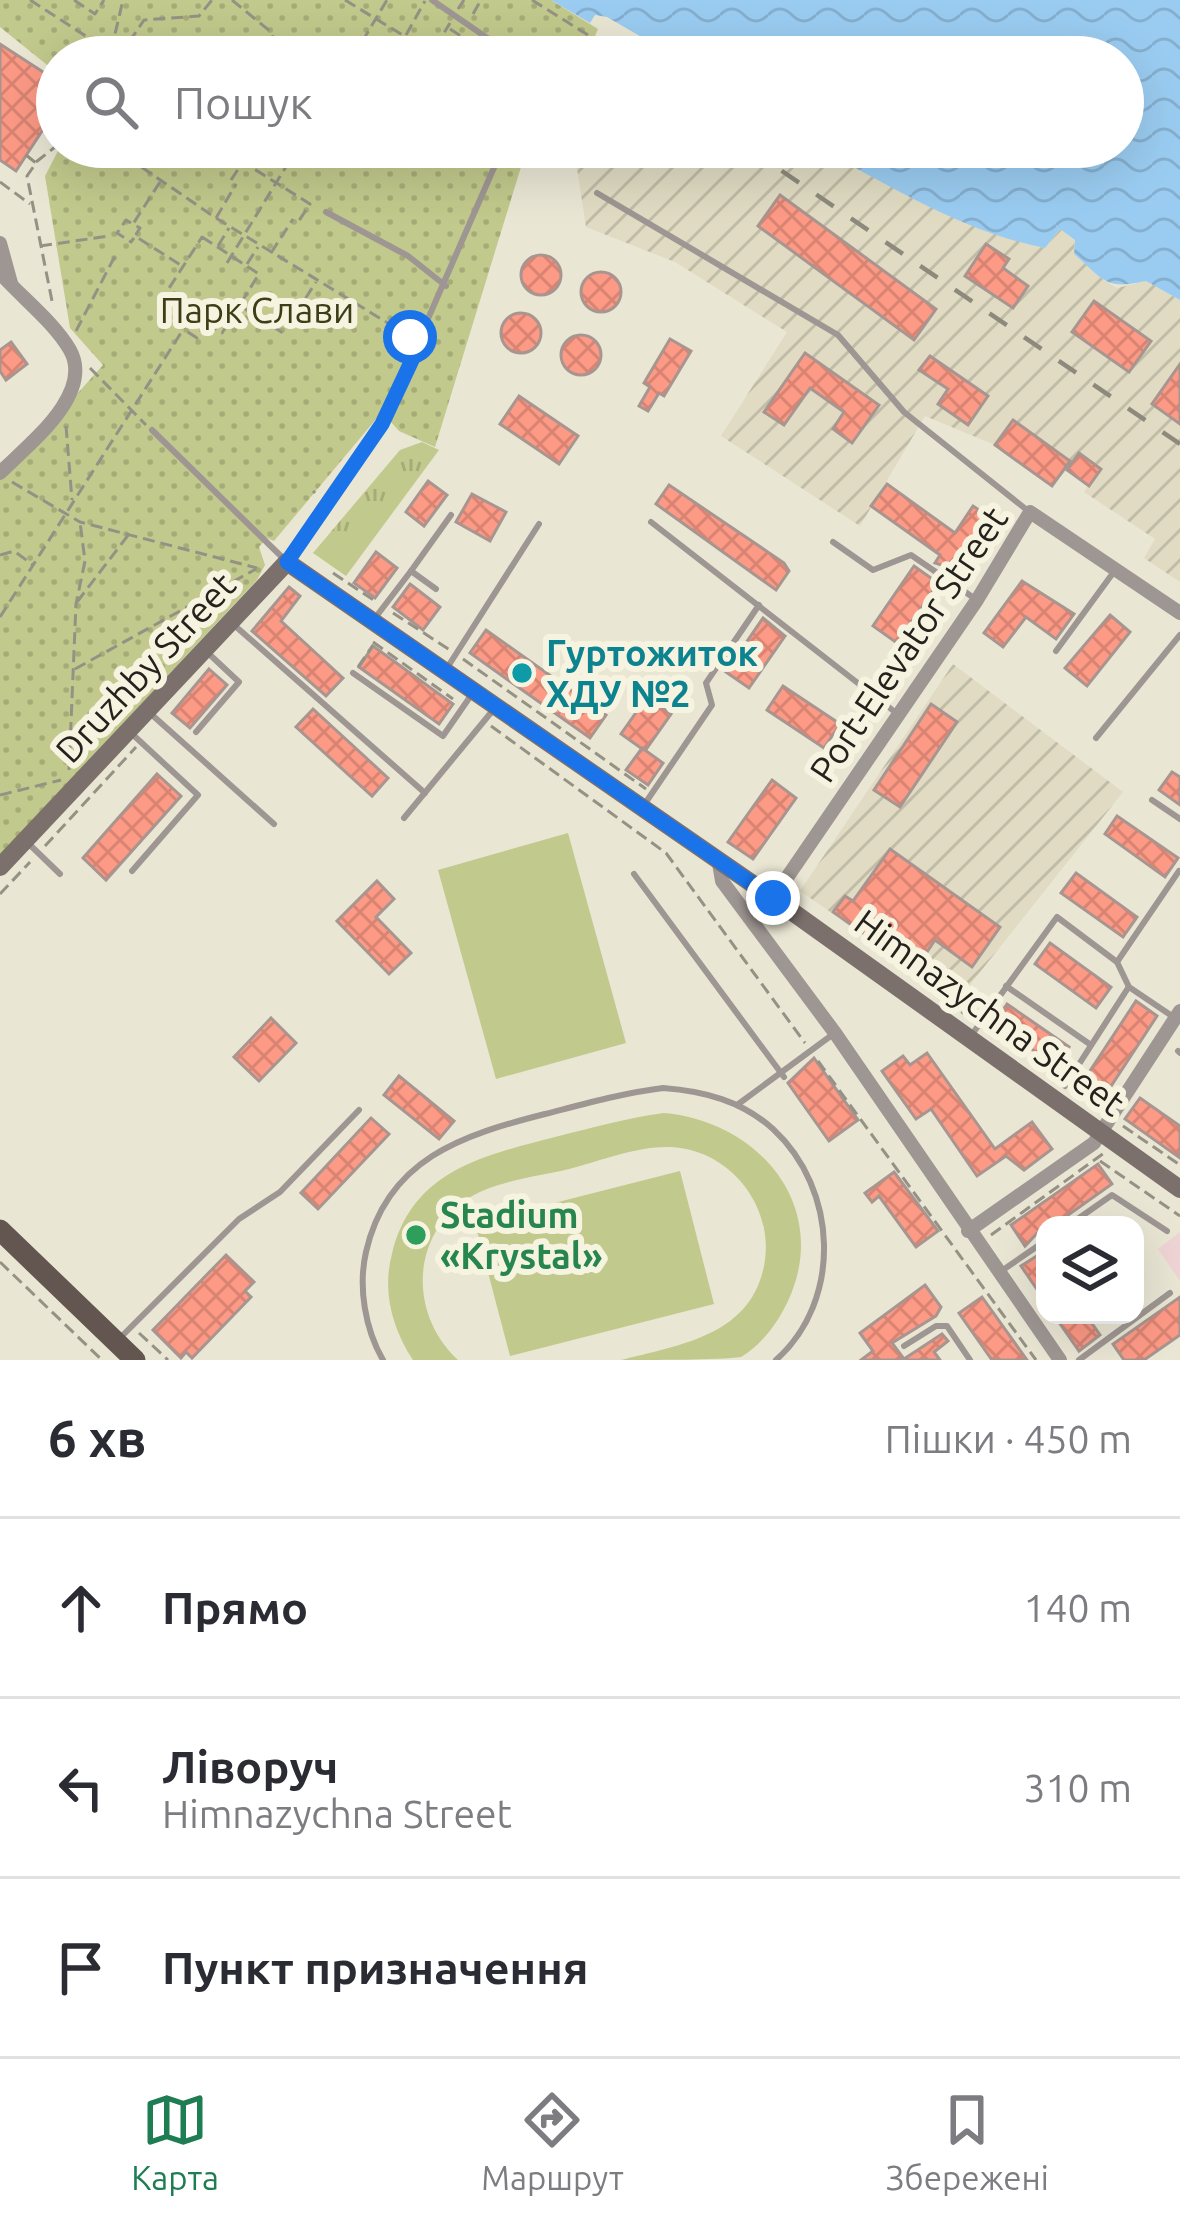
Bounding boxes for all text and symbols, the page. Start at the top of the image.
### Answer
search box [36,36,1144,168]
icon: search [78,69,144,135]
text: Пошук [174,77,313,128]
park label: Парк Слави [160,289,354,330]
route start [383,310,437,364]
street label: Port-Elevator Street [801,499,1015,789]
street label: Druzhby Street [47,564,243,770]
place label: Гуртожиток ХДУ №2 [546,632,759,714]
marker: Гуртожиток ХДУ №2 [509,660,535,686]
route end [746,871,800,925]
street label: Himnazychna Street [847,900,1133,1124]
place label: Stadium «Krystal» [440,1194,603,1276]
map controls [1036,1216,1144,1324]
button: layers [1036,1216,1144,1324]
marker: Stadium «Krystal» [403,1222,429,1248]
text: 6 хв [48,1409,146,1467]
text: Пішки · 450 m [885,1417,1132,1460]
icon: ahead [48,1575,114,1641]
text: Прямо [162,1582,308,1633]
text: 140 m [1023,1586,1132,1629]
text: Ліворуч [162,1741,338,1792]
icon: left [48,1755,114,1821]
text: 310 m [1023,1766,1132,1809]
text: Himnazychna Street [162,1792,512,1835]
icon: arrive [48,1935,114,2001]
text: Пункт призначення [162,1942,589,1993]
tab: Карта [131,2087,219,2196]
tab: Маршрут [481,2087,624,2196]
tab: Збережені [886,2087,1049,2196]

